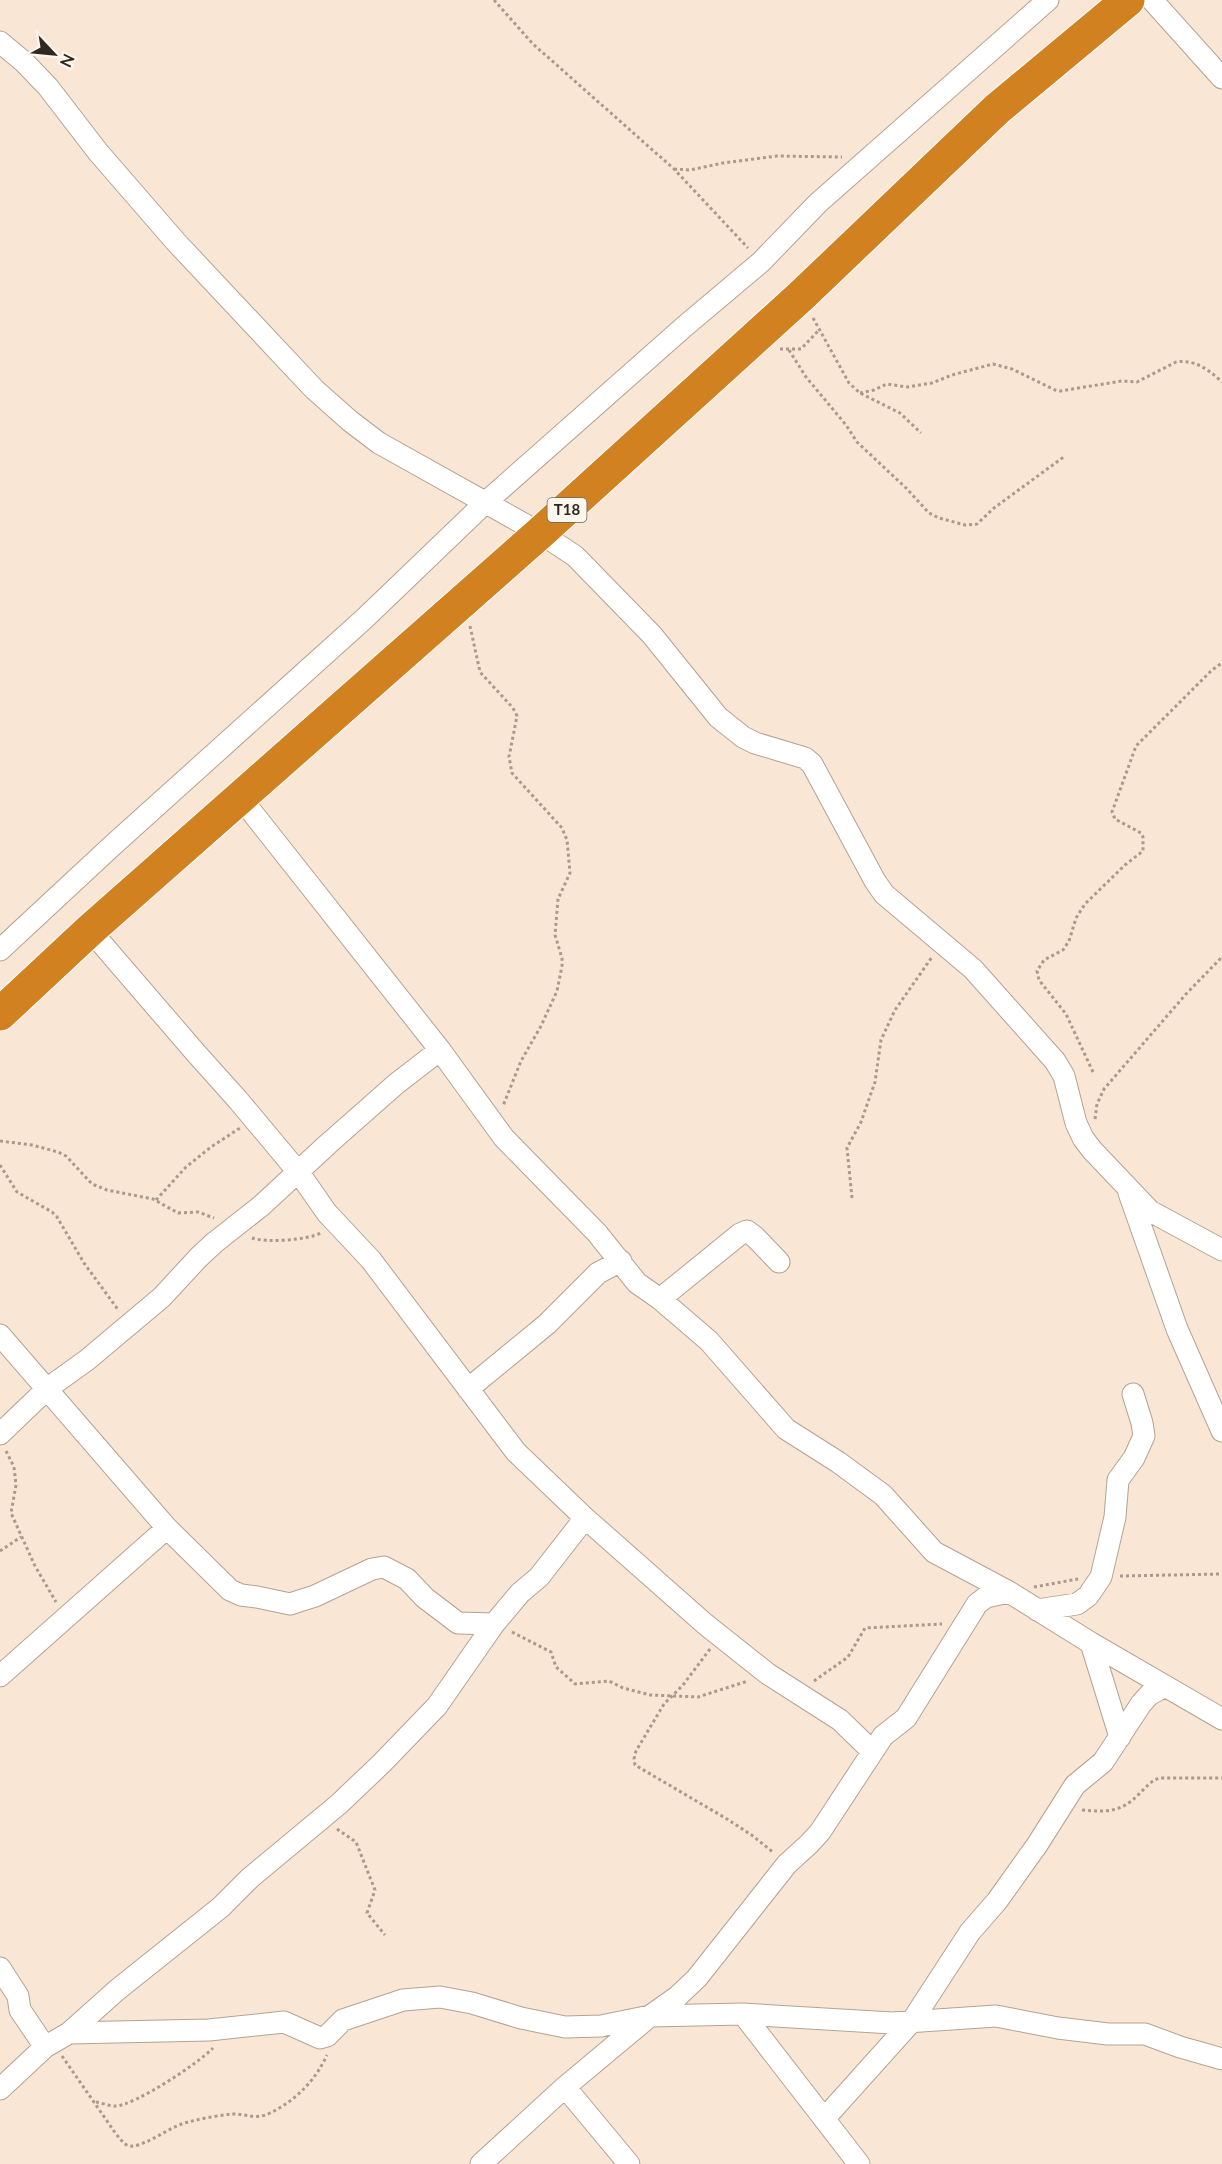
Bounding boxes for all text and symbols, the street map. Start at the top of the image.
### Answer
north arrow [24,24,84,84]
text: N [57,51,79,70]
road number: T18 [548,498,586,522]

